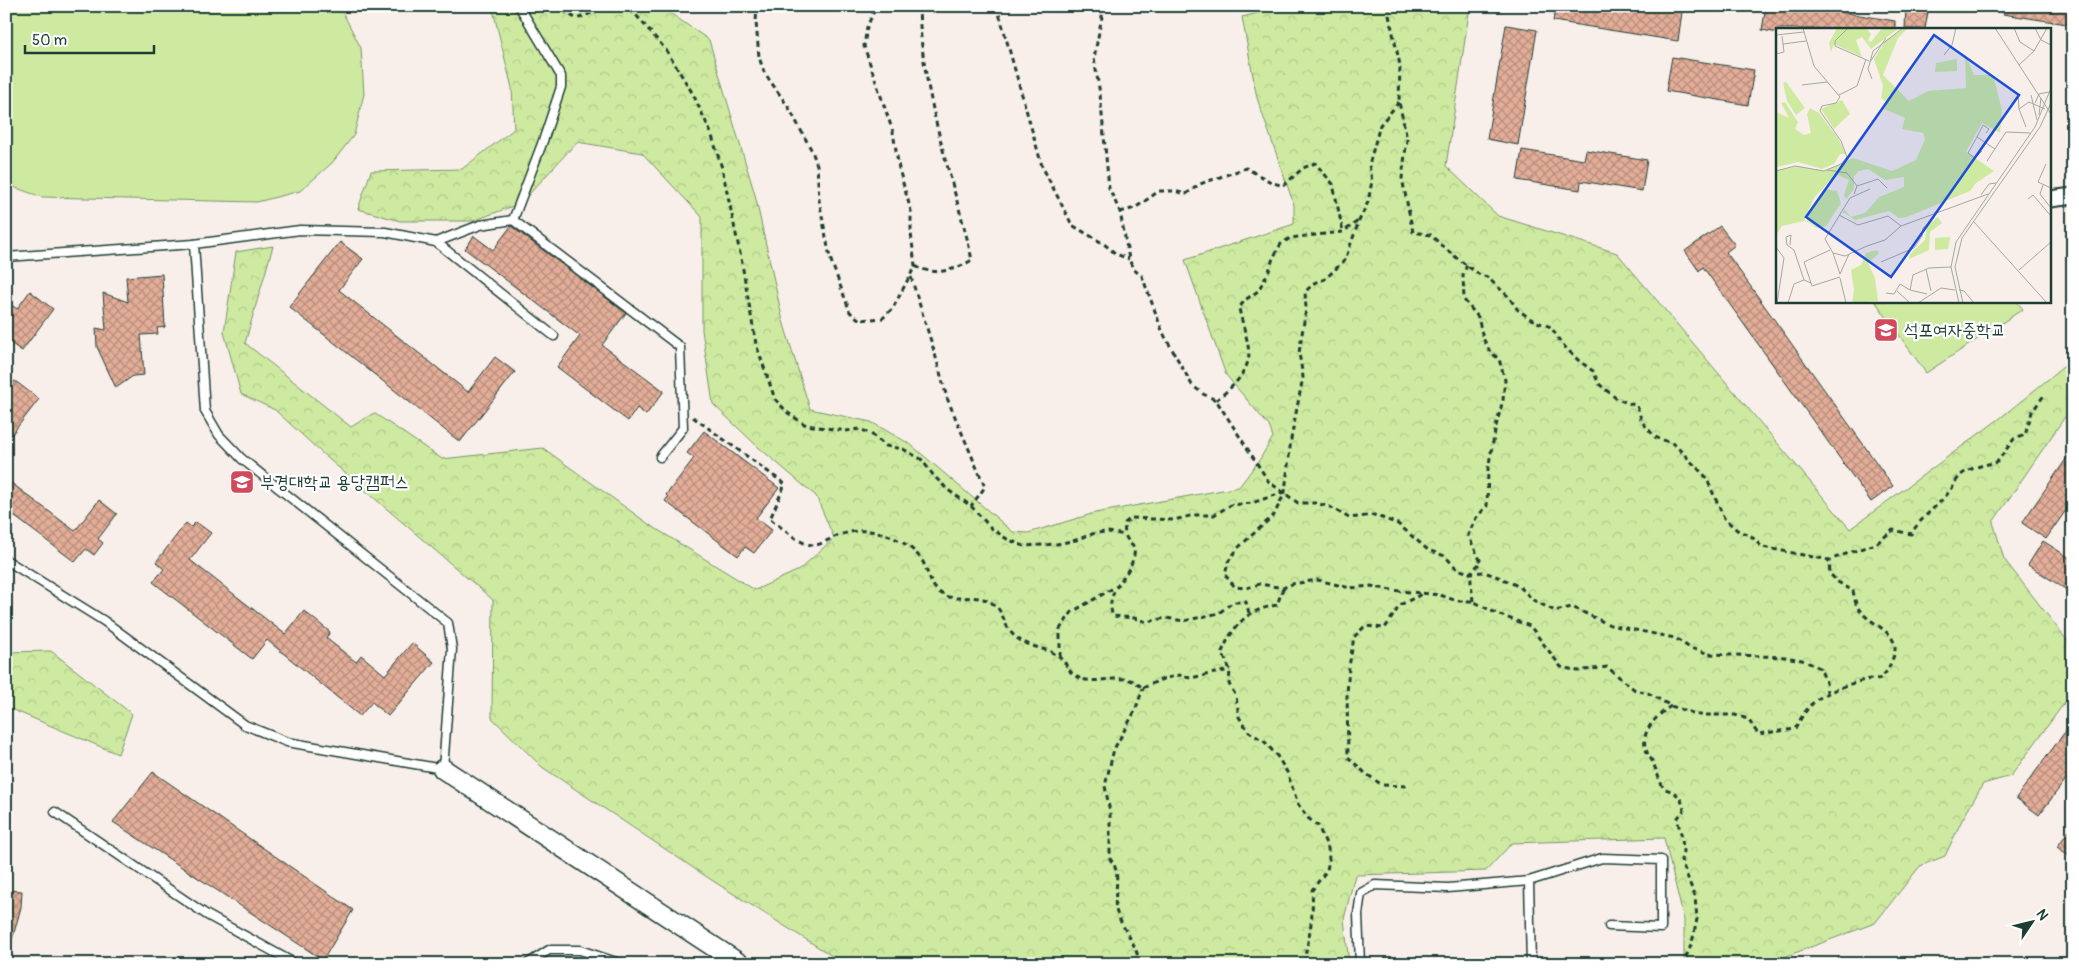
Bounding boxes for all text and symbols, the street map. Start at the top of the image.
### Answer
scale bar [25,22,154,54]
inset map [1776,28,2052,302]
text: 50 m [32,31,67,50]
school or university icon: 석포여자중학교 [1873,317,1899,343]
place label: 석포여자중학교 [1904,319,2005,342]
school or university icon: 부경대학교 용당캠퍼스 [229,469,255,495]
place label: 부경대학교 용당캠퍼스 [260,471,409,494]
north arrow [2006,898,2056,948]
text: N [2033,906,2052,924]

